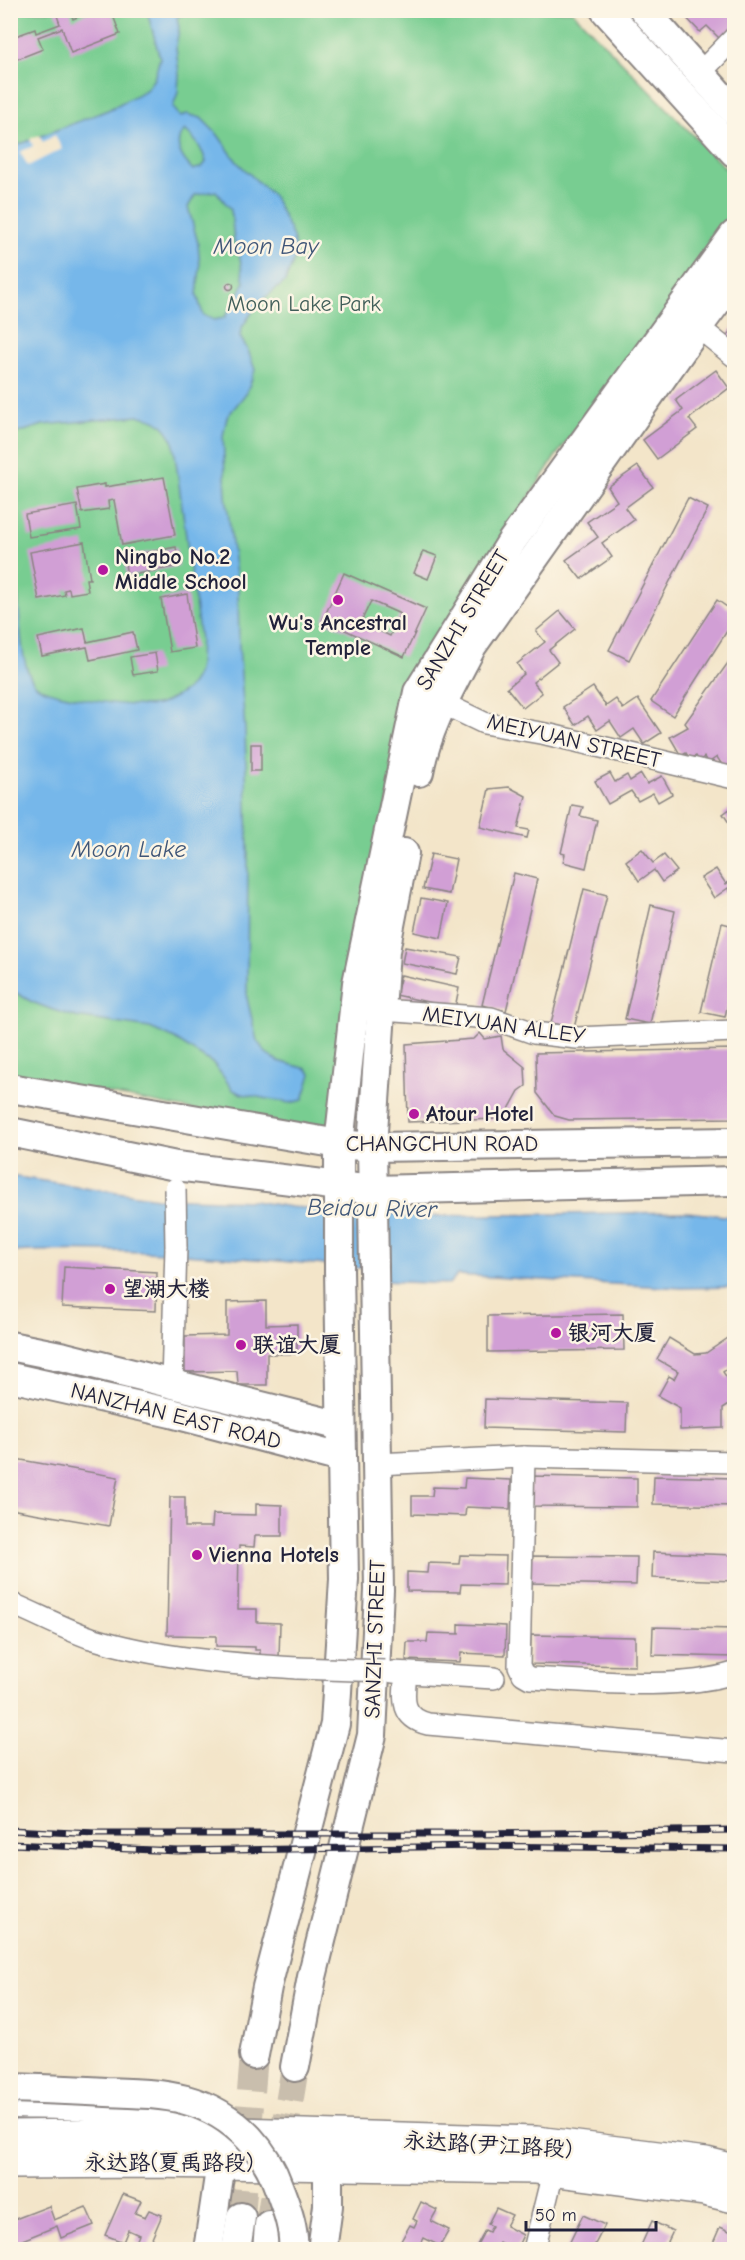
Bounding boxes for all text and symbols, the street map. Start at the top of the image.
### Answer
water label: Moon Bay [213,232,320,260]
park label: Moon Lake Park [227,291,381,317]
place label: Ningbo No.2 Middle School [115,544,247,595]
street label: SANZHI STREET [411,545,515,695]
marker: Ningbo No.2 Middle School [96,563,110,577]
marker: Wu's Ancestral Temple [331,593,345,607]
place label: Wu's Ancestral Temple [269,610,407,661]
street label: MEIYUAN STREET [485,708,664,774]
water label: Moon Lake [71,835,186,863]
street label: MEIYUAN ALLEY [421,1001,587,1049]
place label: Atour Hotel [426,1101,534,1127]
marker: Atour Hotel [407,1107,421,1121]
street label: CHANGCHUN ROAD [346,1131,538,1157]
water label: Beidou River [307,1193,439,1223]
place label: 望湖大楼 [122,1276,210,1302]
marker: 望湖大楼 [103,1282,117,1296]
place label: 银河大厦 [568,1320,656,1346]
marker: 银河大厦 [549,1326,563,1340]
place label: 联谊大厦 [253,1332,341,1358]
marker: 联谊大厦 [234,1338,248,1352]
street label: NANZHAN EAST ROAD [68,1377,284,1455]
place label: Vienna Hotels [209,1542,339,1568]
marker: Vienna Hotels [190,1548,204,1562]
street label: SANZHI STREET [359,1559,391,1719]
street label: 永达路(尹江路段) [403,2128,573,2162]
street label: 永达路(夏禹路段) [84,2150,254,2176]
scale bar [526,2194,656,2232]
text: 50 m [535,2205,577,2226]

